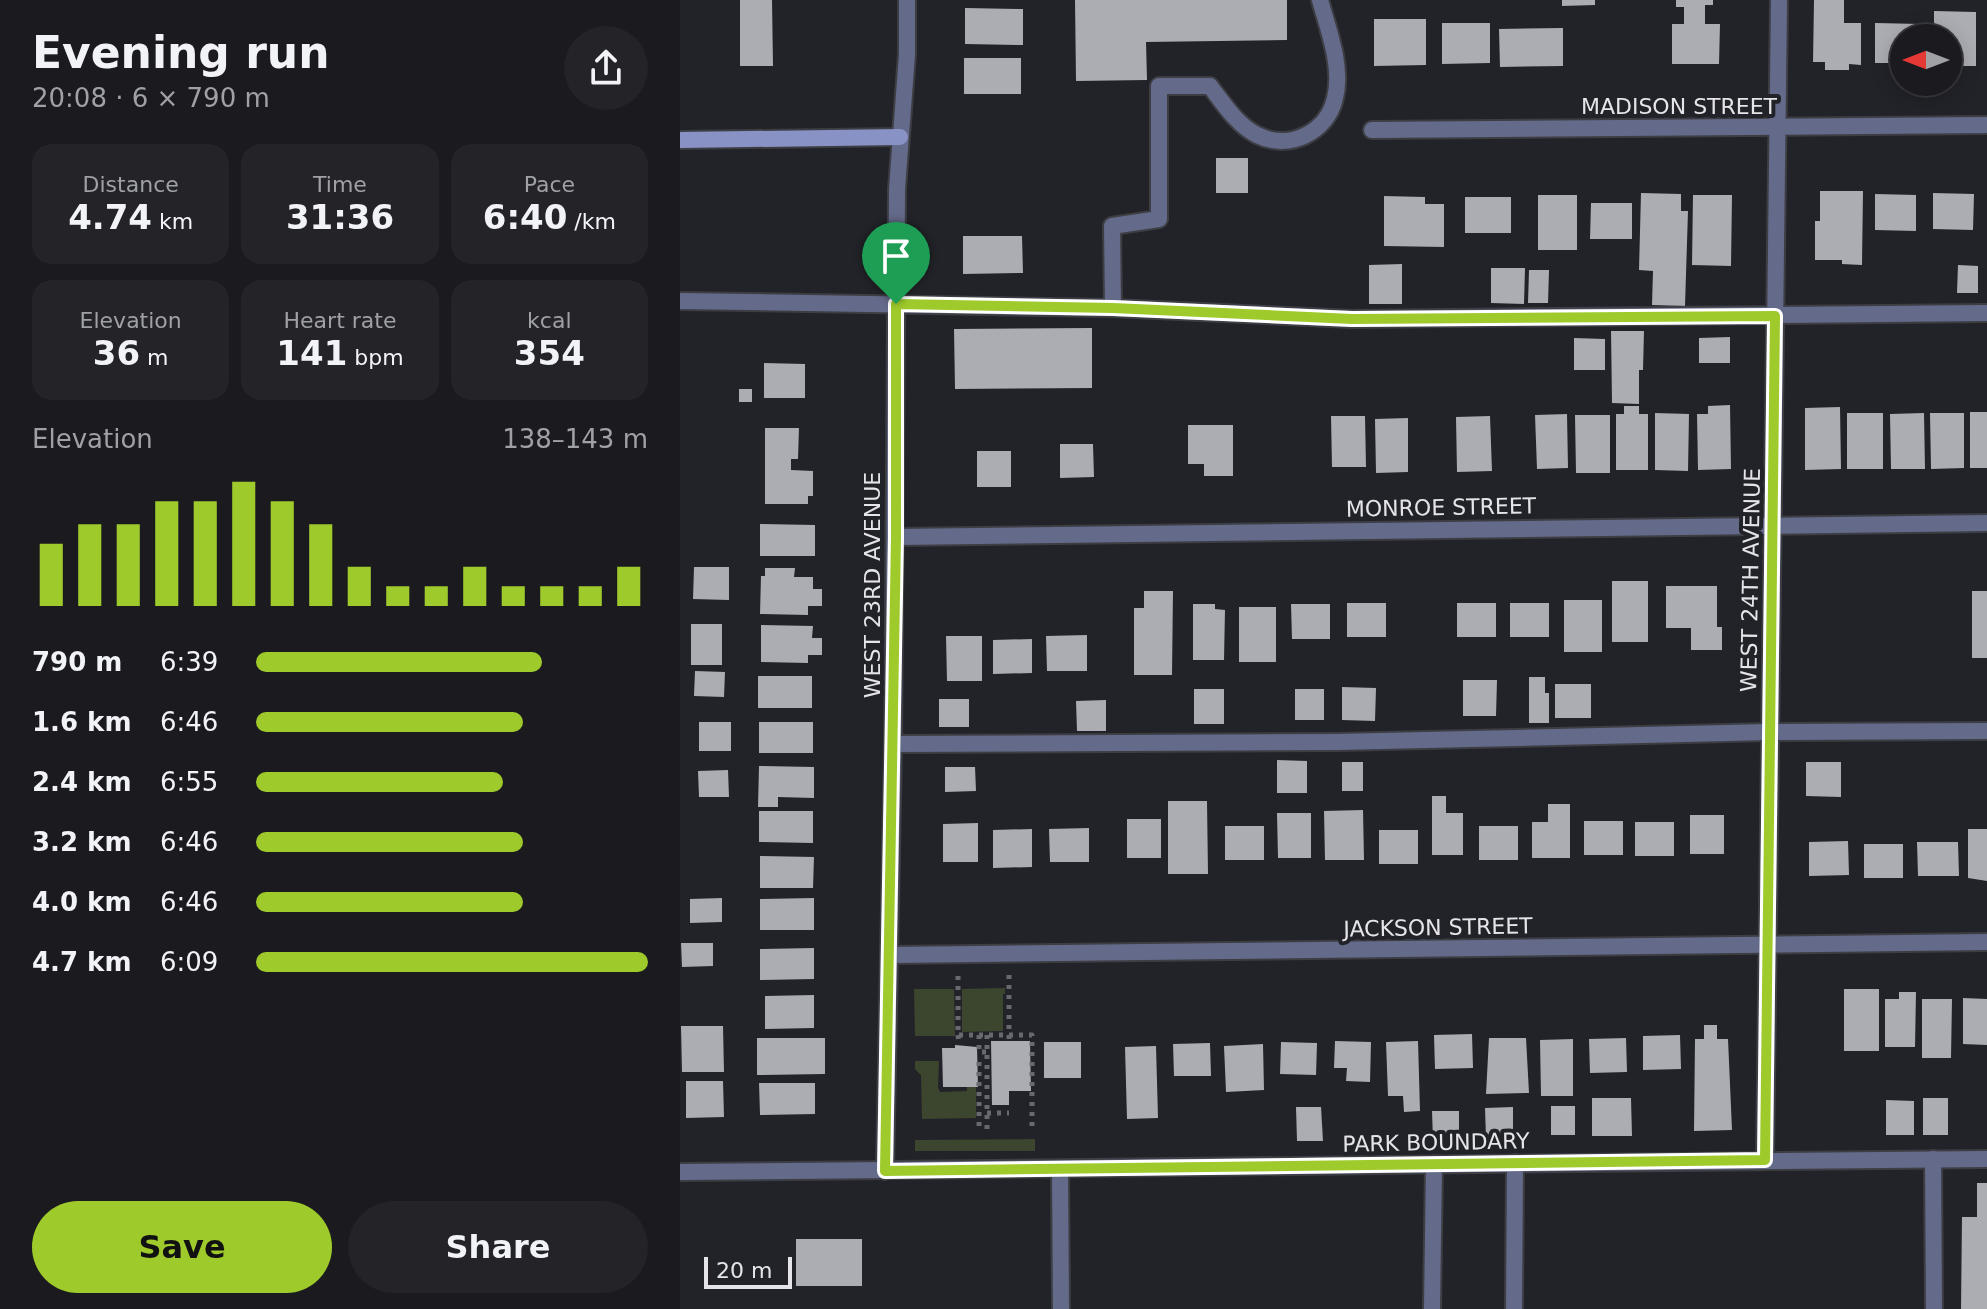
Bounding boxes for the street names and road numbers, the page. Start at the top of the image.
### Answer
street label: MADISON STREET [1581,94,1778,119]
street label: WEST 24TH AVENUE [1736,468,1765,692]
street label: WEST 23RD AVENUE [860,472,885,698]
street label: MONROE STREET [1346,493,1537,522]
street label: JACKSON STREET [1341,913,1533,942]
street label: PARK BOUNDARY [1342,1128,1530,1157]

